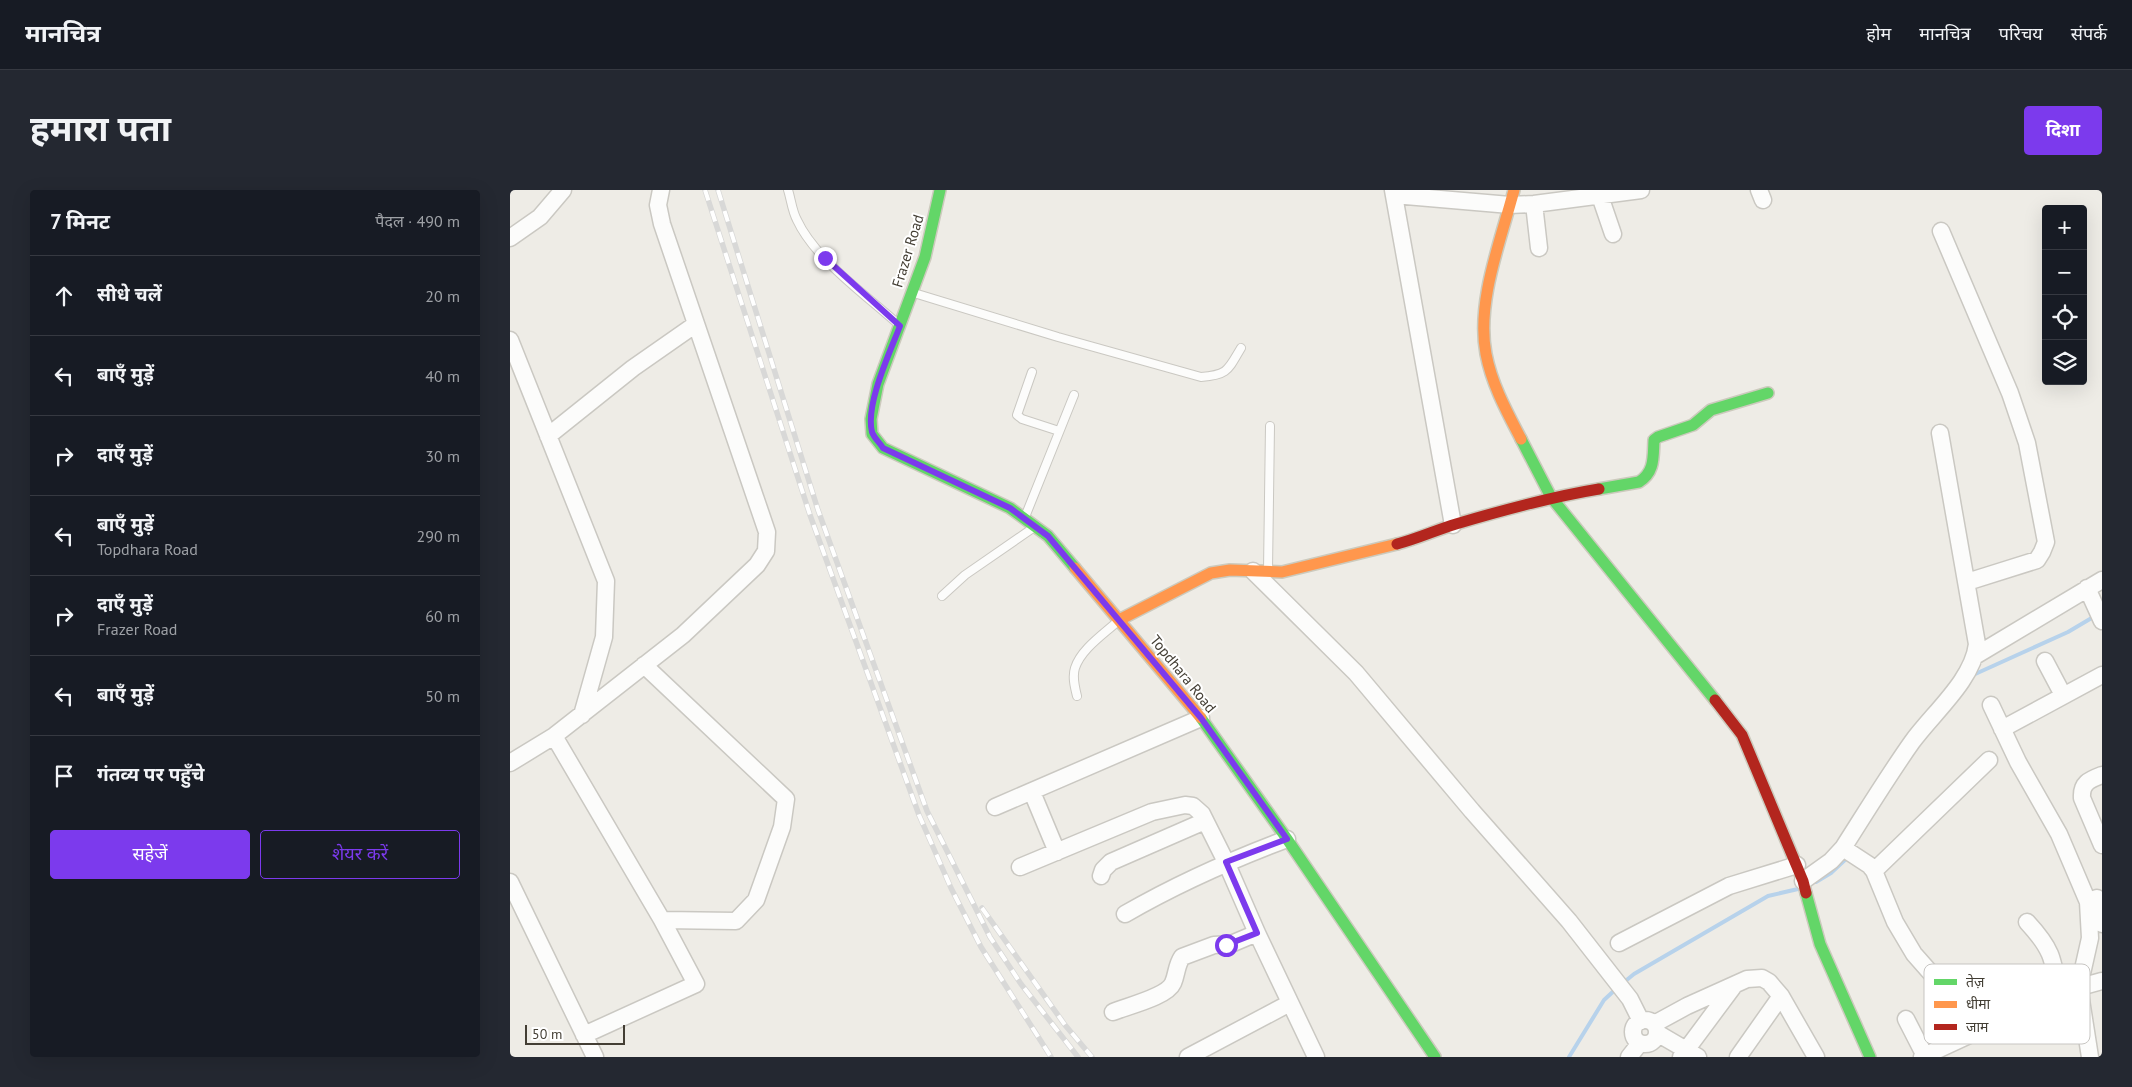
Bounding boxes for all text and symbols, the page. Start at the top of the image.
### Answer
text: मानचित्र [25,18,101,49]
text: होम [1866,22,1891,45]
text: मानचित्र [1919,22,1971,45]
text: परिचय [1999,22,2043,45]
text: संपर्क [2071,22,2107,45]
text: हमारा पता [30,105,171,151]
button: दिशा [2024,106,2102,155]
map controls [2042,205,2087,385]
button: + [2042,205,2087,250]
text: 7 मिनट [50,208,110,235]
text: पैदल · 490 m [375,211,460,231]
street label: Frazer Road [887,212,928,290]
route end [814,247,837,270]
button: − [2042,250,2087,295]
icon: ahead [50,282,78,310]
text: सीधे चलें [97,282,162,306]
text: 20 m [425,286,460,306]
button: locate [2042,295,2087,340]
button: layers [2042,340,2087,385]
icon: left [50,362,78,390]
text: बाएँ मुड़ें [97,362,154,386]
text: 40 m [425,366,460,386]
icon: right [50,442,78,470]
text: दाएँ मुड़ें [97,442,153,466]
text: 30 m [425,446,460,466]
text: बाएँ मुड़ें [97,512,154,536]
icon: left [50,522,78,550]
text: 290 m [417,526,460,546]
text: Topdhara Road [97,539,198,559]
text: दाएँ मुड़ें [97,592,153,616]
icon: right [50,602,78,630]
text: 60 m [425,606,460,626]
text: Frazer Road [97,619,177,639]
street label: Topdhara Road [1146,631,1221,716]
icon: left [50,682,78,710]
text: बाएँ मुड़ें [97,682,154,706]
text: 50 m [425,686,460,706]
icon: arrive [50,762,78,790]
text: गंतव्य पर पहुँचे [97,762,204,786]
button: सहेजें [50,830,250,879]
button: शेयर करें [260,830,460,879]
route start [1215,934,1238,957]
legend [1924,964,2090,1044]
text: तेज़ [1966,973,1985,991]
text: धीमा [1966,995,1991,1013]
text: जाम [1966,1018,1989,1036]
scale bar [525,1022,625,1045]
text: 50 m [532,1025,562,1043]

